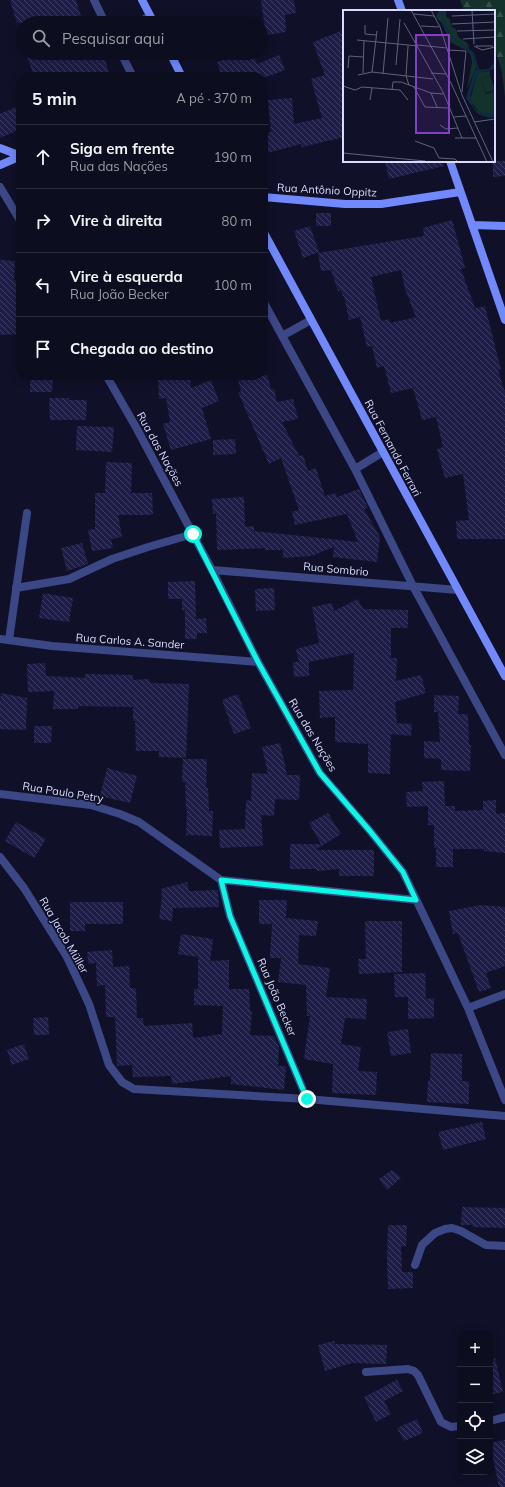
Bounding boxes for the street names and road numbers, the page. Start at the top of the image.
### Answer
street label: Rua Antônio Oppitz [277,180,378,200]
street label: Rua Fernando Ferrari [362,397,424,499]
street label: Rua das Nações [134,409,186,489]
street label: Rua Sombrio [303,559,369,579]
street label: Rua Carlos A. Sander [75,630,185,652]
street label: Rua das Nações [286,696,340,774]
street label: Rua Paulo Petry [21,779,105,805]
street label: Rua Jacob Müller [37,894,91,976]
street label: Rua João Becker [254,956,300,1038]

